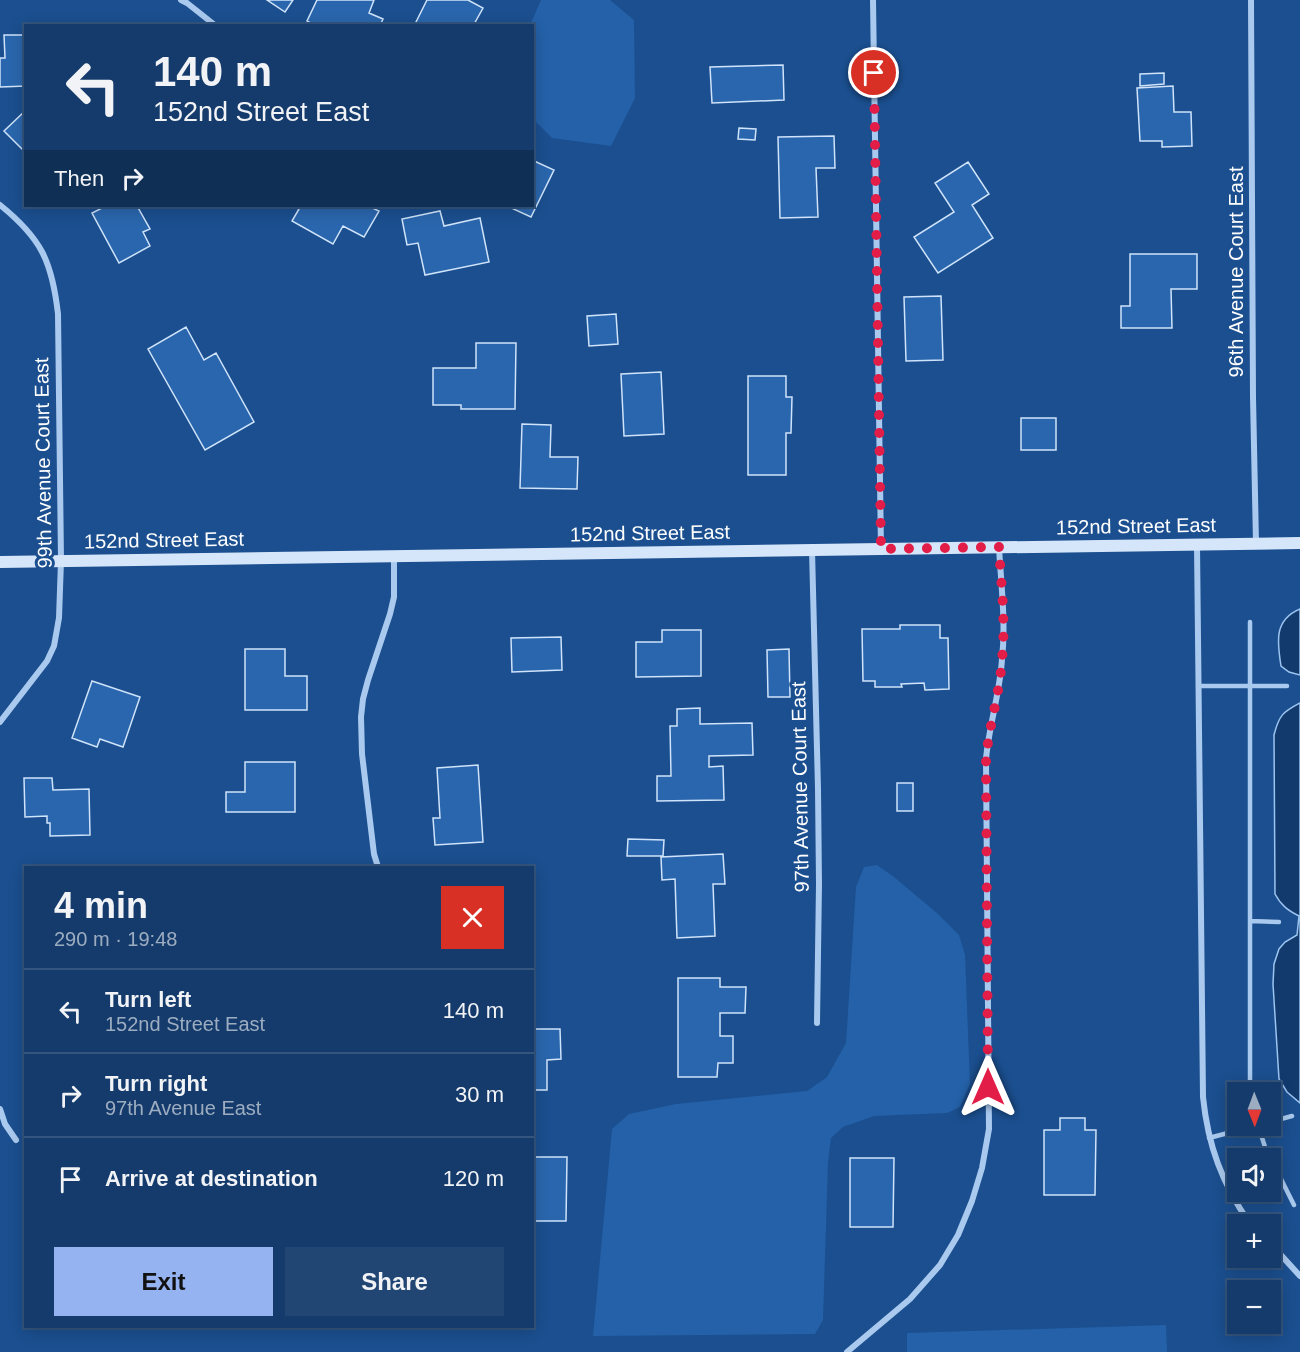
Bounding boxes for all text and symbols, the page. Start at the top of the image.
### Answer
pin [848,47,899,98]
icon: left [54,48,132,126]
text: 140 m [153,48,272,95]
icon: arrive [857,56,890,89]
text: 152nd Street East [153,97,369,127]
icon: right [116,162,149,195]
text: Then [54,166,104,191]
street label: 96th Avenue Court East [1225,166,1247,377]
street label: 99th Avenue Court East [30,357,56,569]
street label: 152nd Street East [1056,514,1217,538]
street label: 152nd Street East [570,521,731,545]
street label: 152nd Street East [84,528,245,552]
street label: 97th Avenue Court East [787,681,813,893]
text: 4 min [54,885,148,926]
button: close [441,886,504,949]
text: 290 m · 19:48 [54,928,177,950]
text: Turn left [105,987,191,1012]
icon: left [54,995,87,1028]
text: 140 m [443,998,504,1023]
text: 152nd Street East [105,1013,265,1035]
position arrow [956,1055,1020,1119]
text: Turn right [105,1071,207,1096]
icon: right [54,1079,87,1112]
text: 30 m [455,1082,504,1107]
north arrow [1227,1082,1281,1136]
map controls [1227,1082,1281,1334]
text: 97th Avenue East [105,1097,261,1119]
button: sound [1227,1148,1281,1202]
icon: arrive [54,1163,87,1196]
text: Arrive at destination [105,1166,318,1191]
text: 120 m [443,1166,504,1191]
button: + [1227,1214,1281,1268]
button: Exit [54,1247,273,1316]
button: Share [285,1247,504,1316]
button: − [1227,1280,1281,1334]

